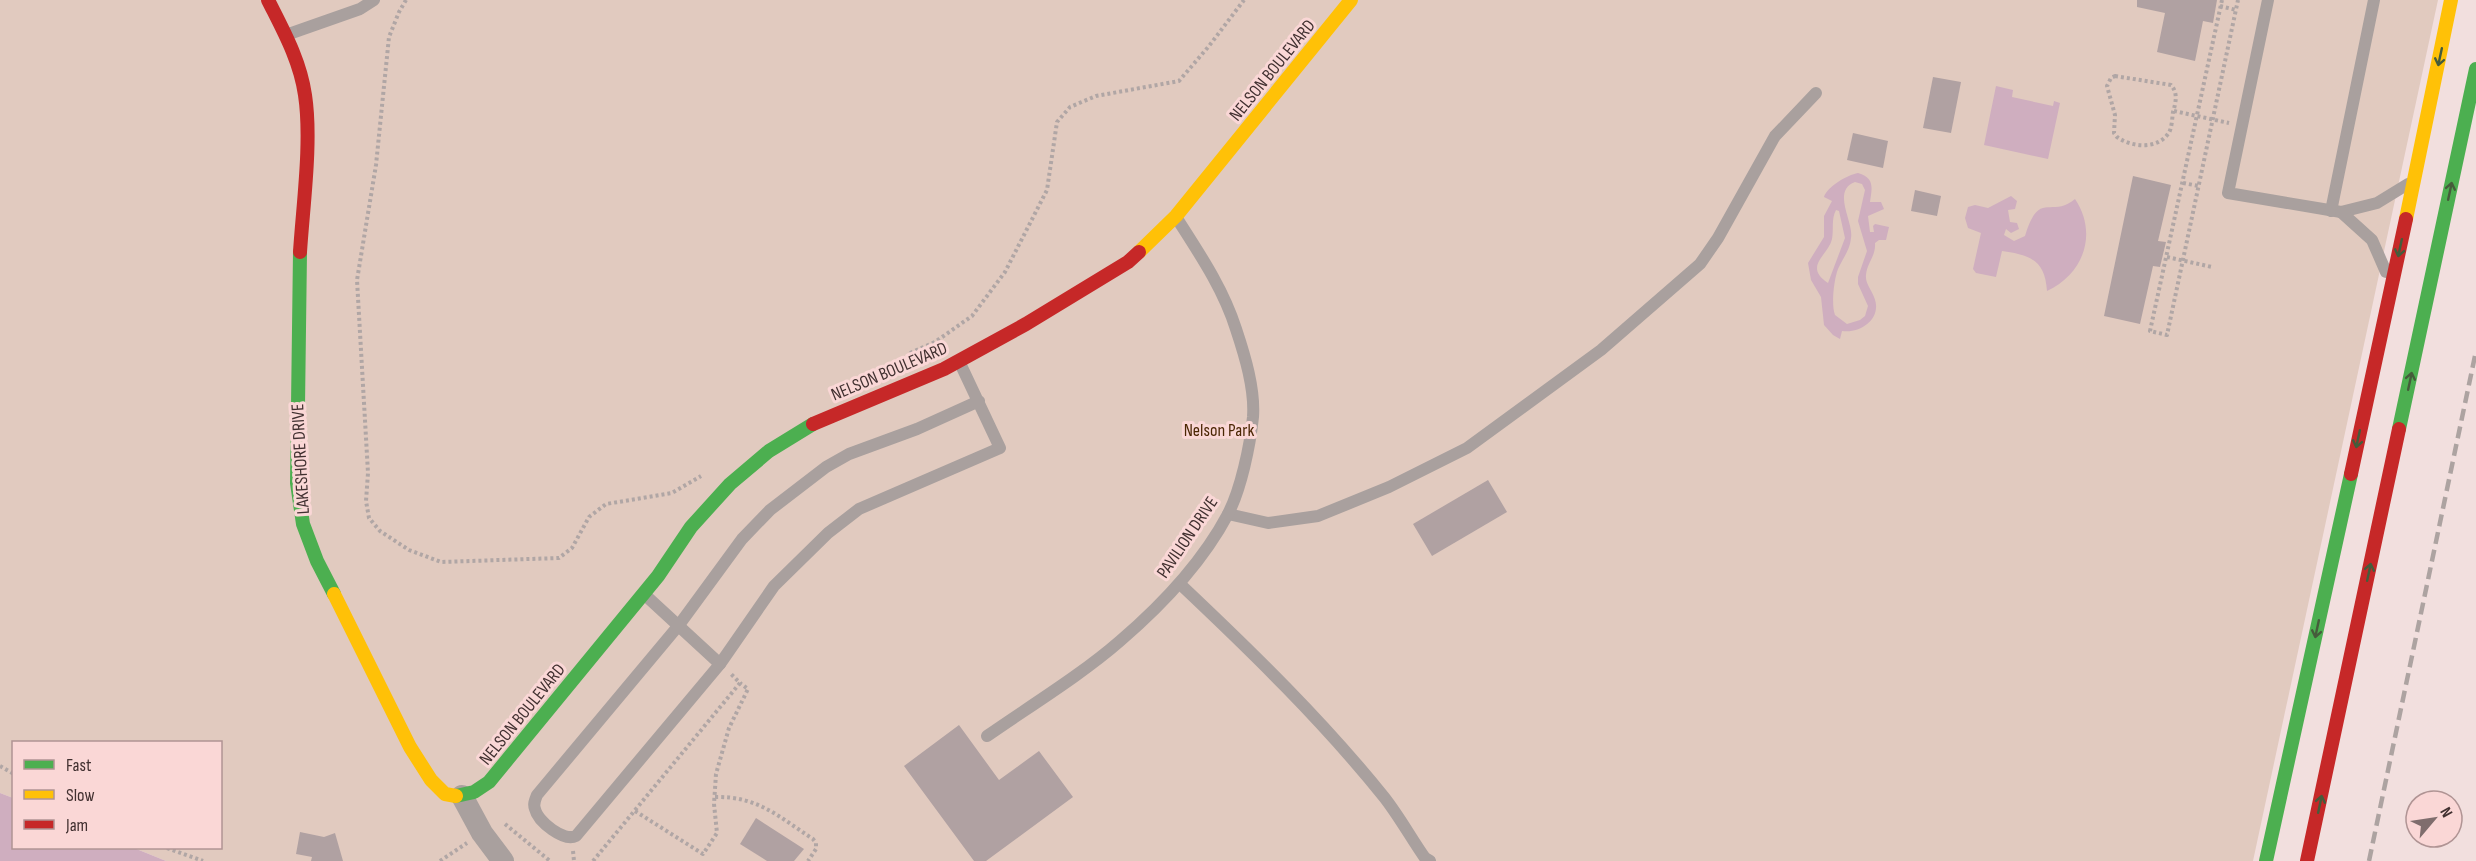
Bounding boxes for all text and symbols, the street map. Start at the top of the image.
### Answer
street label: NELSON BOULEVARD [1225,15,1320,125]
one-way arrow [2434,47,2445,67]
one-way arrow [2445,181,2456,201]
one-way arrow [2393,238,2405,257]
street label: NELSON BOULEVARD [828,338,950,405]
one-way arrow [2404,372,2416,391]
street label: LAKESHORE DRIVE [287,403,314,515]
park label: Nelson Park [1184,420,1254,441]
one-way arrow [2352,428,2363,448]
street label: PAVILION DRIVE [1153,493,1222,582]
one-way arrow [2364,563,2375,582]
one-way arrow [2310,620,2322,639]
street label: NELSON BOULEVARD [475,659,570,769]
legend [12,741,222,849]
text: Fast [66,755,92,776]
text: Slow [66,785,95,806]
north arrow [2404,789,2464,849]
one-way arrow [2315,795,2326,814]
text: N [2435,804,2456,821]
text: Jam [65,815,88,836]

